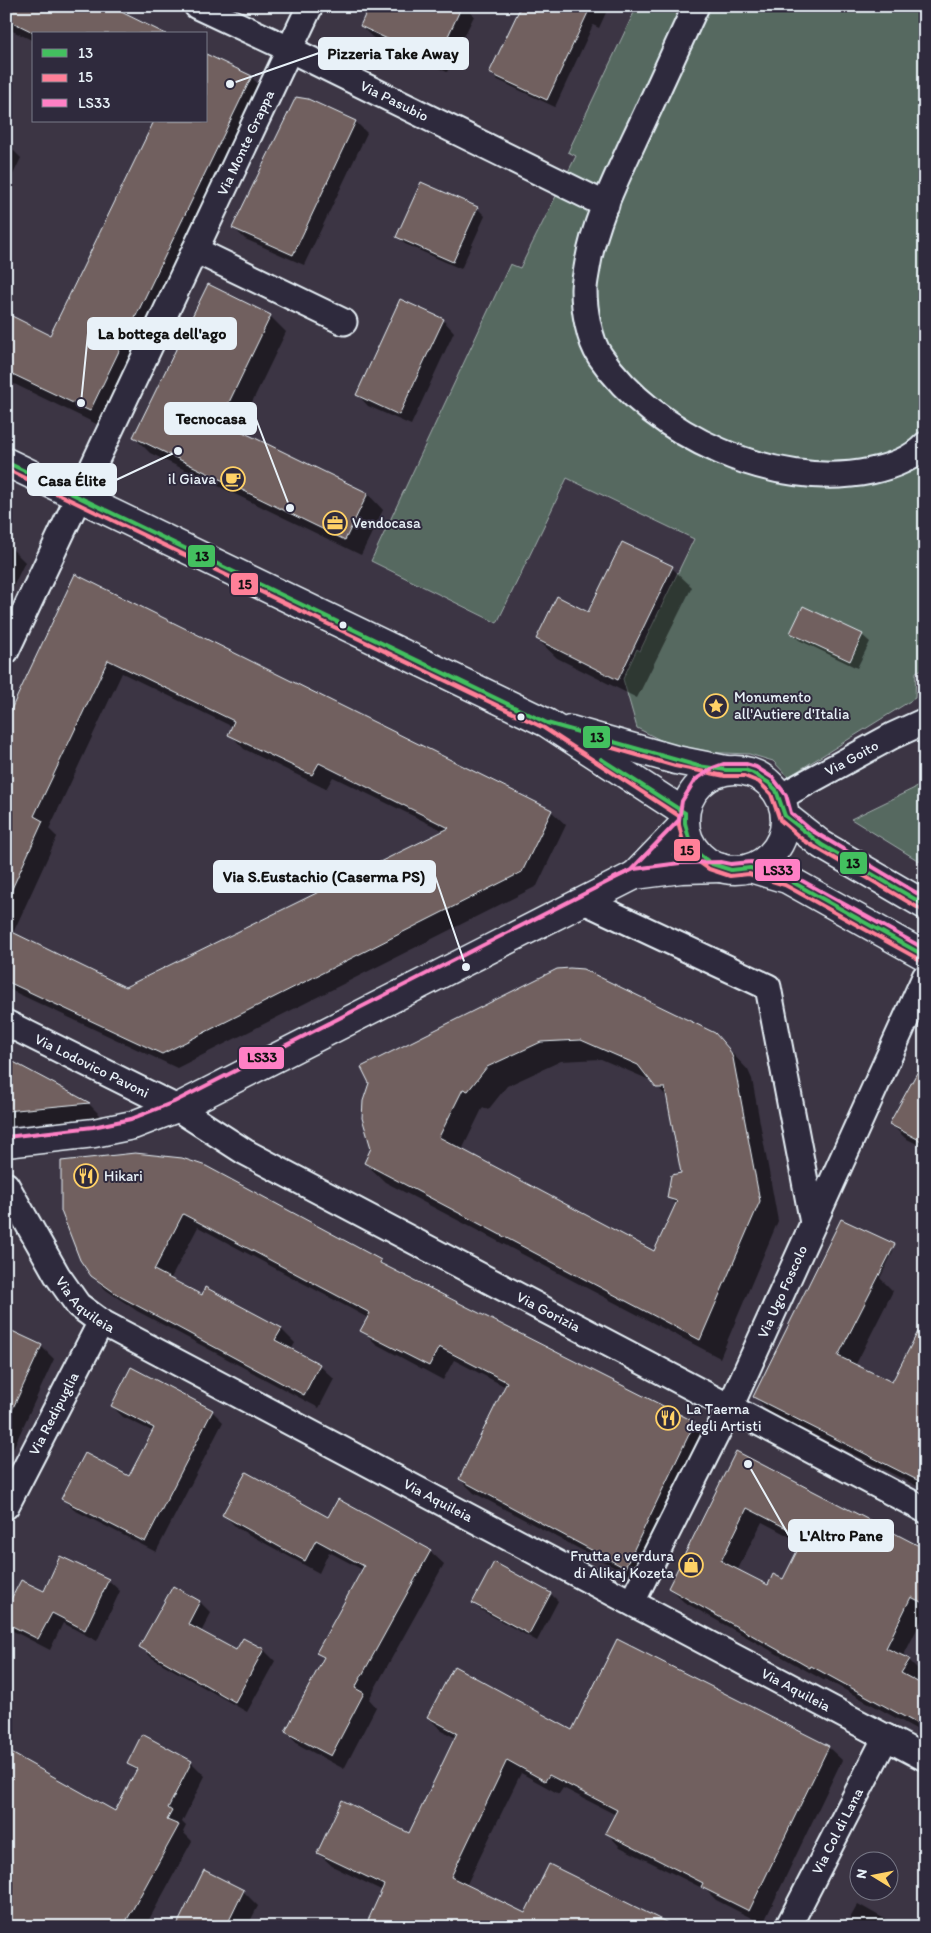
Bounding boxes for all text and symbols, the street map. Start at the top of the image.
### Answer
legend [32,32,208,122]
callout: Pizzeria Take Away [319,38,468,69]
text: 13 [78,44,93,62]
text: Pizzeria Take Away [327,44,459,64]
text: 15 [78,68,93,86]
street label: Via Pasubio [357,76,432,125]
street label: Via Monte Grappa [213,87,278,198]
text: LS33 [78,94,110,112]
callout: La bottega dell'ago [88,318,236,349]
text: La bottega dell'ago [98,324,226,344]
callout: Tecnocasa [165,403,256,434]
text: Tecnocasa [175,409,247,428]
callout: Casa Élite [28,464,116,495]
cafe icon: il Giava [220,466,246,492]
place label: il Giava [168,470,216,488]
text: Casa Élite [38,471,107,490]
office icon: Vendocasa [322,510,348,536]
place label: Vendocasa [352,514,421,532]
line badge: 13 [187,544,216,568]
text: 13 [195,548,209,565]
line badge: 15 [230,572,259,596]
text: 15 [238,576,253,593]
unlabelled marker [338,620,348,630]
place label: Monumento all'Autiere d'Italia [734,688,850,723]
place icon: Monumento all'Autiere d'Italia [703,693,729,719]
unlabelled marker [516,712,526,722]
line badge: 13 [582,725,611,749]
text: 13 [590,729,604,746]
street label: Via Goito [822,736,882,780]
line badge: 15 [673,838,701,862]
text: 15 [680,842,695,859]
line badge: 13 [839,851,868,875]
text: 13 [846,855,860,872]
line badge: LS33 [754,858,801,882]
callout: Via S.Eustachio (Caserma PS) [214,861,435,892]
text: LS33 [763,862,793,879]
text: Via S.Eustachio (Caserma PS) [223,867,425,887]
street label: Via Lodovico Pavoni [32,1030,152,1102]
line badge: LS33 [238,1046,285,1070]
text: LS33 [247,1049,277,1066]
restaurant icon: Hikari [73,1163,99,1189]
place label: Hikari [104,1167,143,1185]
street label: Via Ugo Foscolo [753,1242,811,1341]
street label: Via Aquileia [52,1273,118,1337]
street label: Via Gorizia [514,1288,584,1336]
street label: Via Redipuglia [25,1369,83,1458]
place label: La Taerna degli Artisti [686,1400,762,1435]
restaurant icon: La Taerna degli Artisti [655,1405,681,1431]
street label: Via Aquileia [400,1475,476,1526]
callout: L'Altro Pane [789,1520,893,1551]
text: L'Altro Pane [799,1526,883,1545]
place label: Frutta e verdura di Alikaj Kozeta [570,1547,674,1582]
shop icon: Frutta e verdura di Alikaj Kozeta [678,1552,704,1578]
street label: Via Aquileia [758,1664,834,1716]
street label: Via Col di Lana [808,1785,867,1877]
north arrow [848,1850,898,1900]
text: N [852,1868,871,1880]

